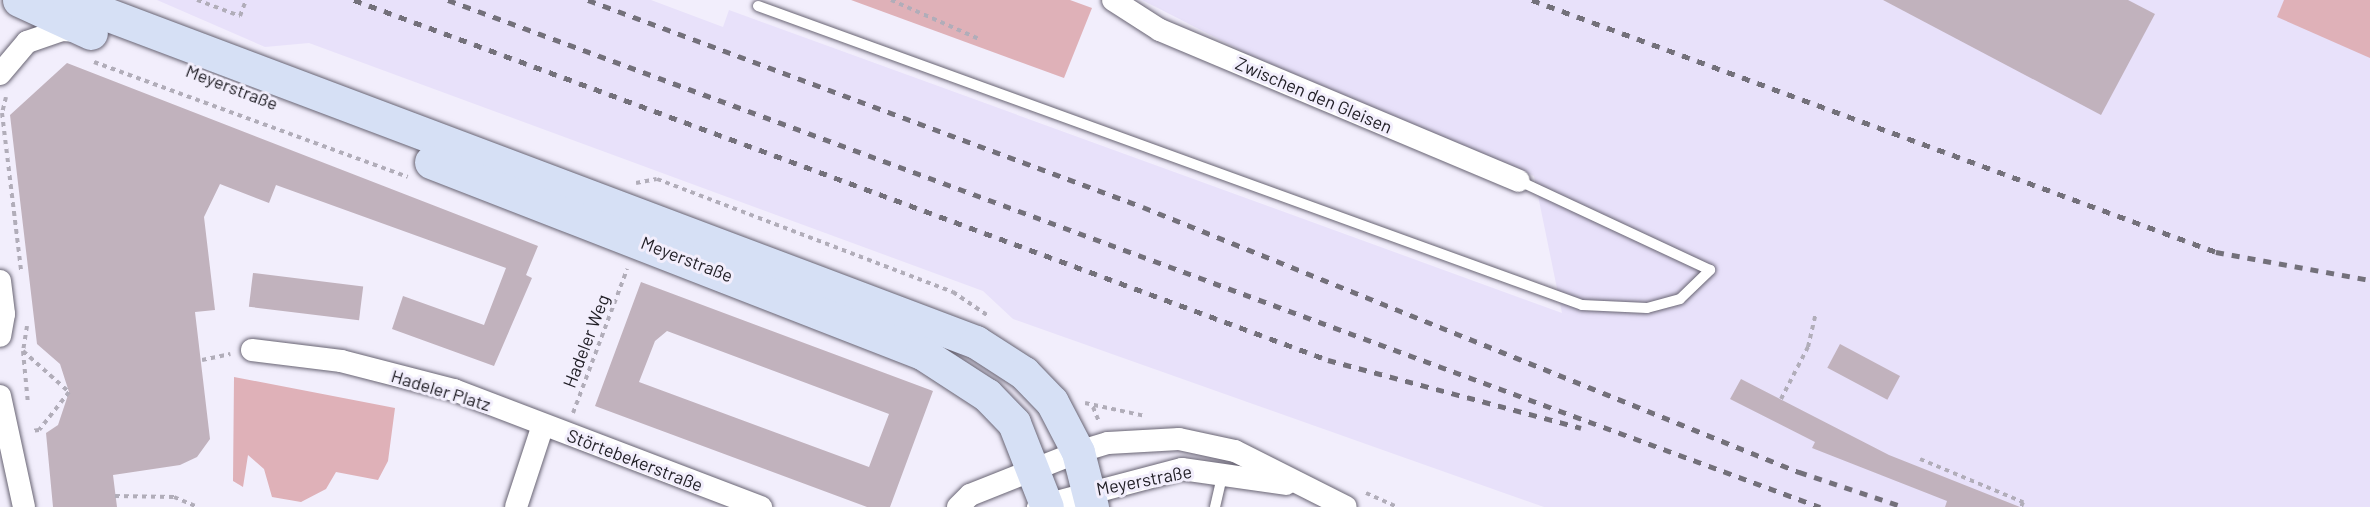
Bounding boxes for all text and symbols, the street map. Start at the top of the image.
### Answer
street label: Zwischen den Gleisen [1232,52,1396,138]
street label: Meyerstraße [183,60,281,114]
street label: Meyerstraße [638,232,736,286]
street label: Hadeler Weg [558,291,614,391]
street label: Hadeler Platz [389,365,493,415]
street label: Störtebekerstraße [564,424,706,496]
street label: Meyerstraße [1094,460,1194,500]

